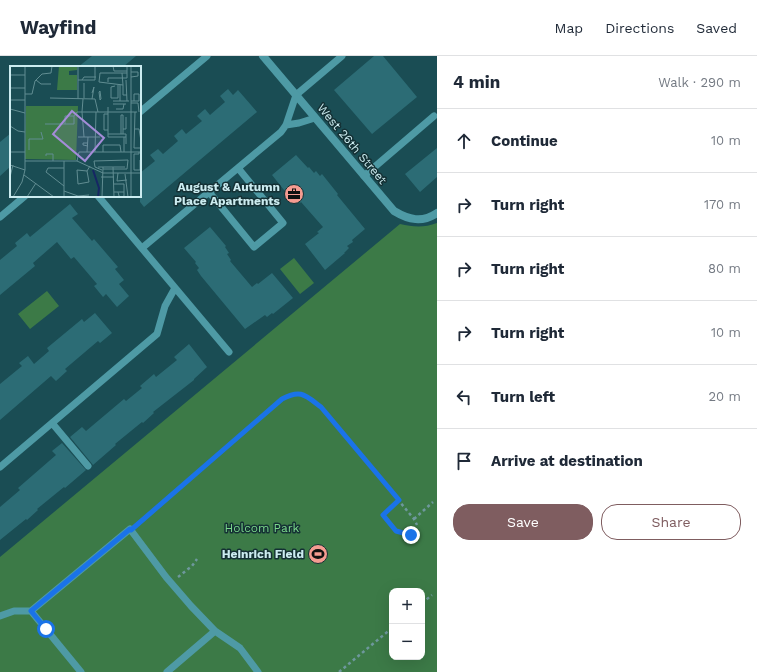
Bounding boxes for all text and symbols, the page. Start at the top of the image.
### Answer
text: Wayfind [20,16,96,39]
text: Map [555,20,583,36]
text: Directions [605,20,674,36]
text: Saved [696,20,737,36]
inset map [10,66,141,197]
text: 4 min [453,72,500,92]
text: Walk · 290 m [658,75,741,90]
street label: West 26th Street [314,101,390,187]
icon: ahead [453,130,475,152]
text: Continue [491,132,558,150]
text: 10 m [711,133,741,148]
place label: August & Autumn Place Apartments [174,180,281,208]
office icon: August & Autumn Place Apartments [283,183,305,205]
icon: right [453,194,475,216]
text: Turn right [491,196,564,214]
text: 170 m [704,197,741,212]
icon: right [453,258,475,280]
text: Turn right [491,260,564,278]
text: 80 m [708,261,741,276]
icon: right [453,322,475,344]
text: Turn right [491,324,564,342]
text: 10 m [711,325,741,340]
icon: left [453,386,475,408]
text: Turn left [491,388,555,406]
text: 20 m [709,389,741,404]
icon: arrive [453,450,475,472]
text: Arrive at destination [491,452,643,470]
button: Save [453,504,593,540]
button: Share [601,504,741,540]
park label: Holcom Park [225,521,300,535]
route end [402,526,420,544]
sports icon: Heinrich Field [307,543,329,565]
place label: Heinrich Field [222,547,304,561]
map controls [389,588,425,660]
button: + [389,588,425,624]
route start [37,620,55,638]
button: − [389,624,425,660]

